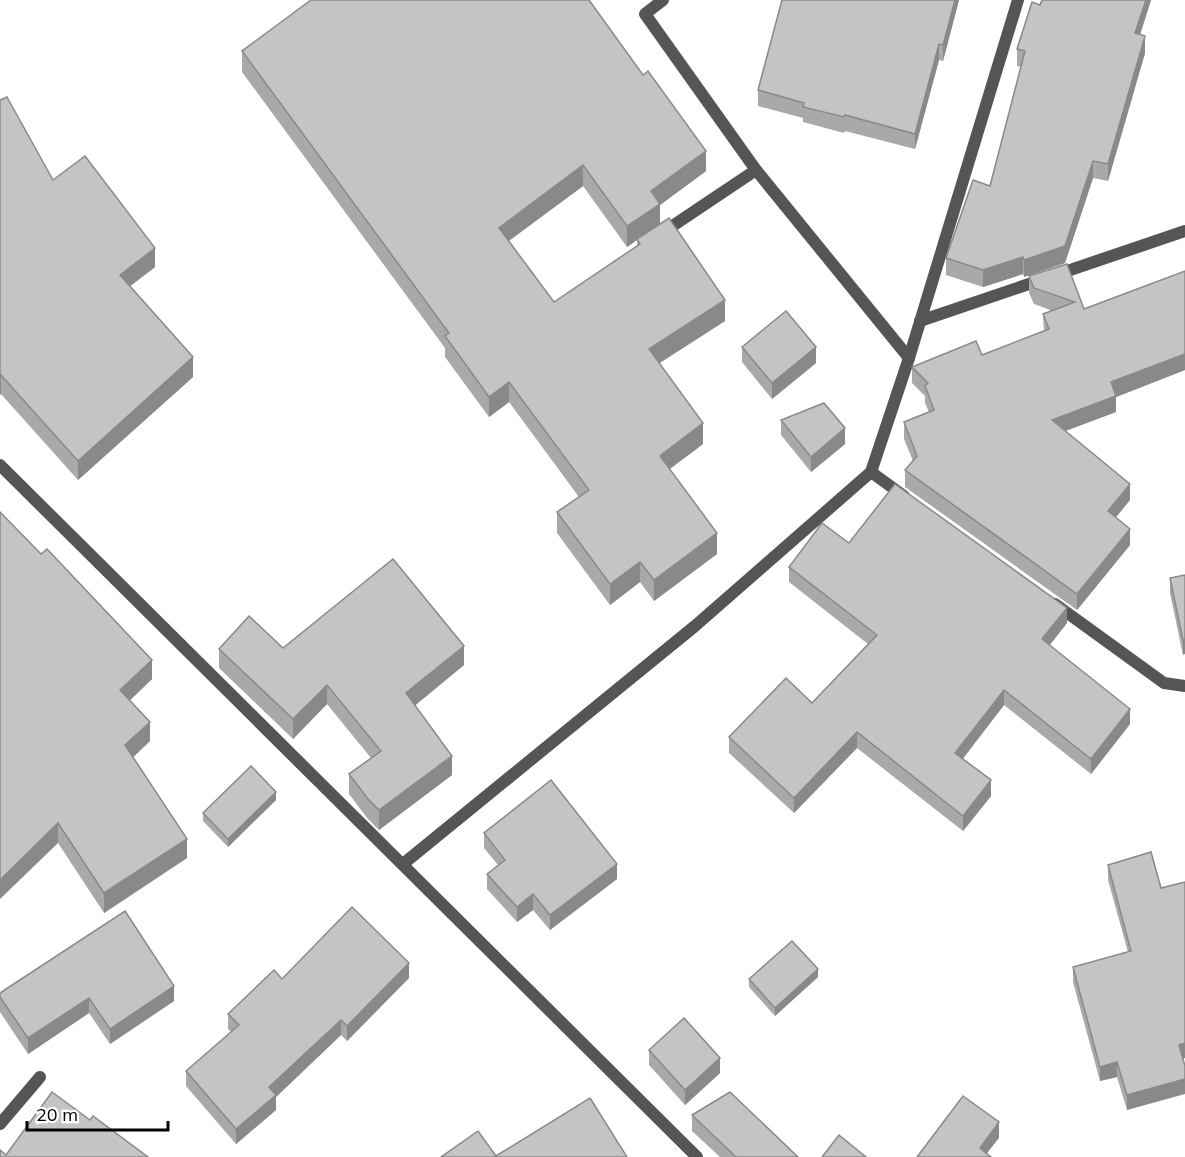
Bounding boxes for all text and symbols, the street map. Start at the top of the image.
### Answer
scale bar [27,1094,168,1132]
text: 20 m [36,1103,78,1126]

